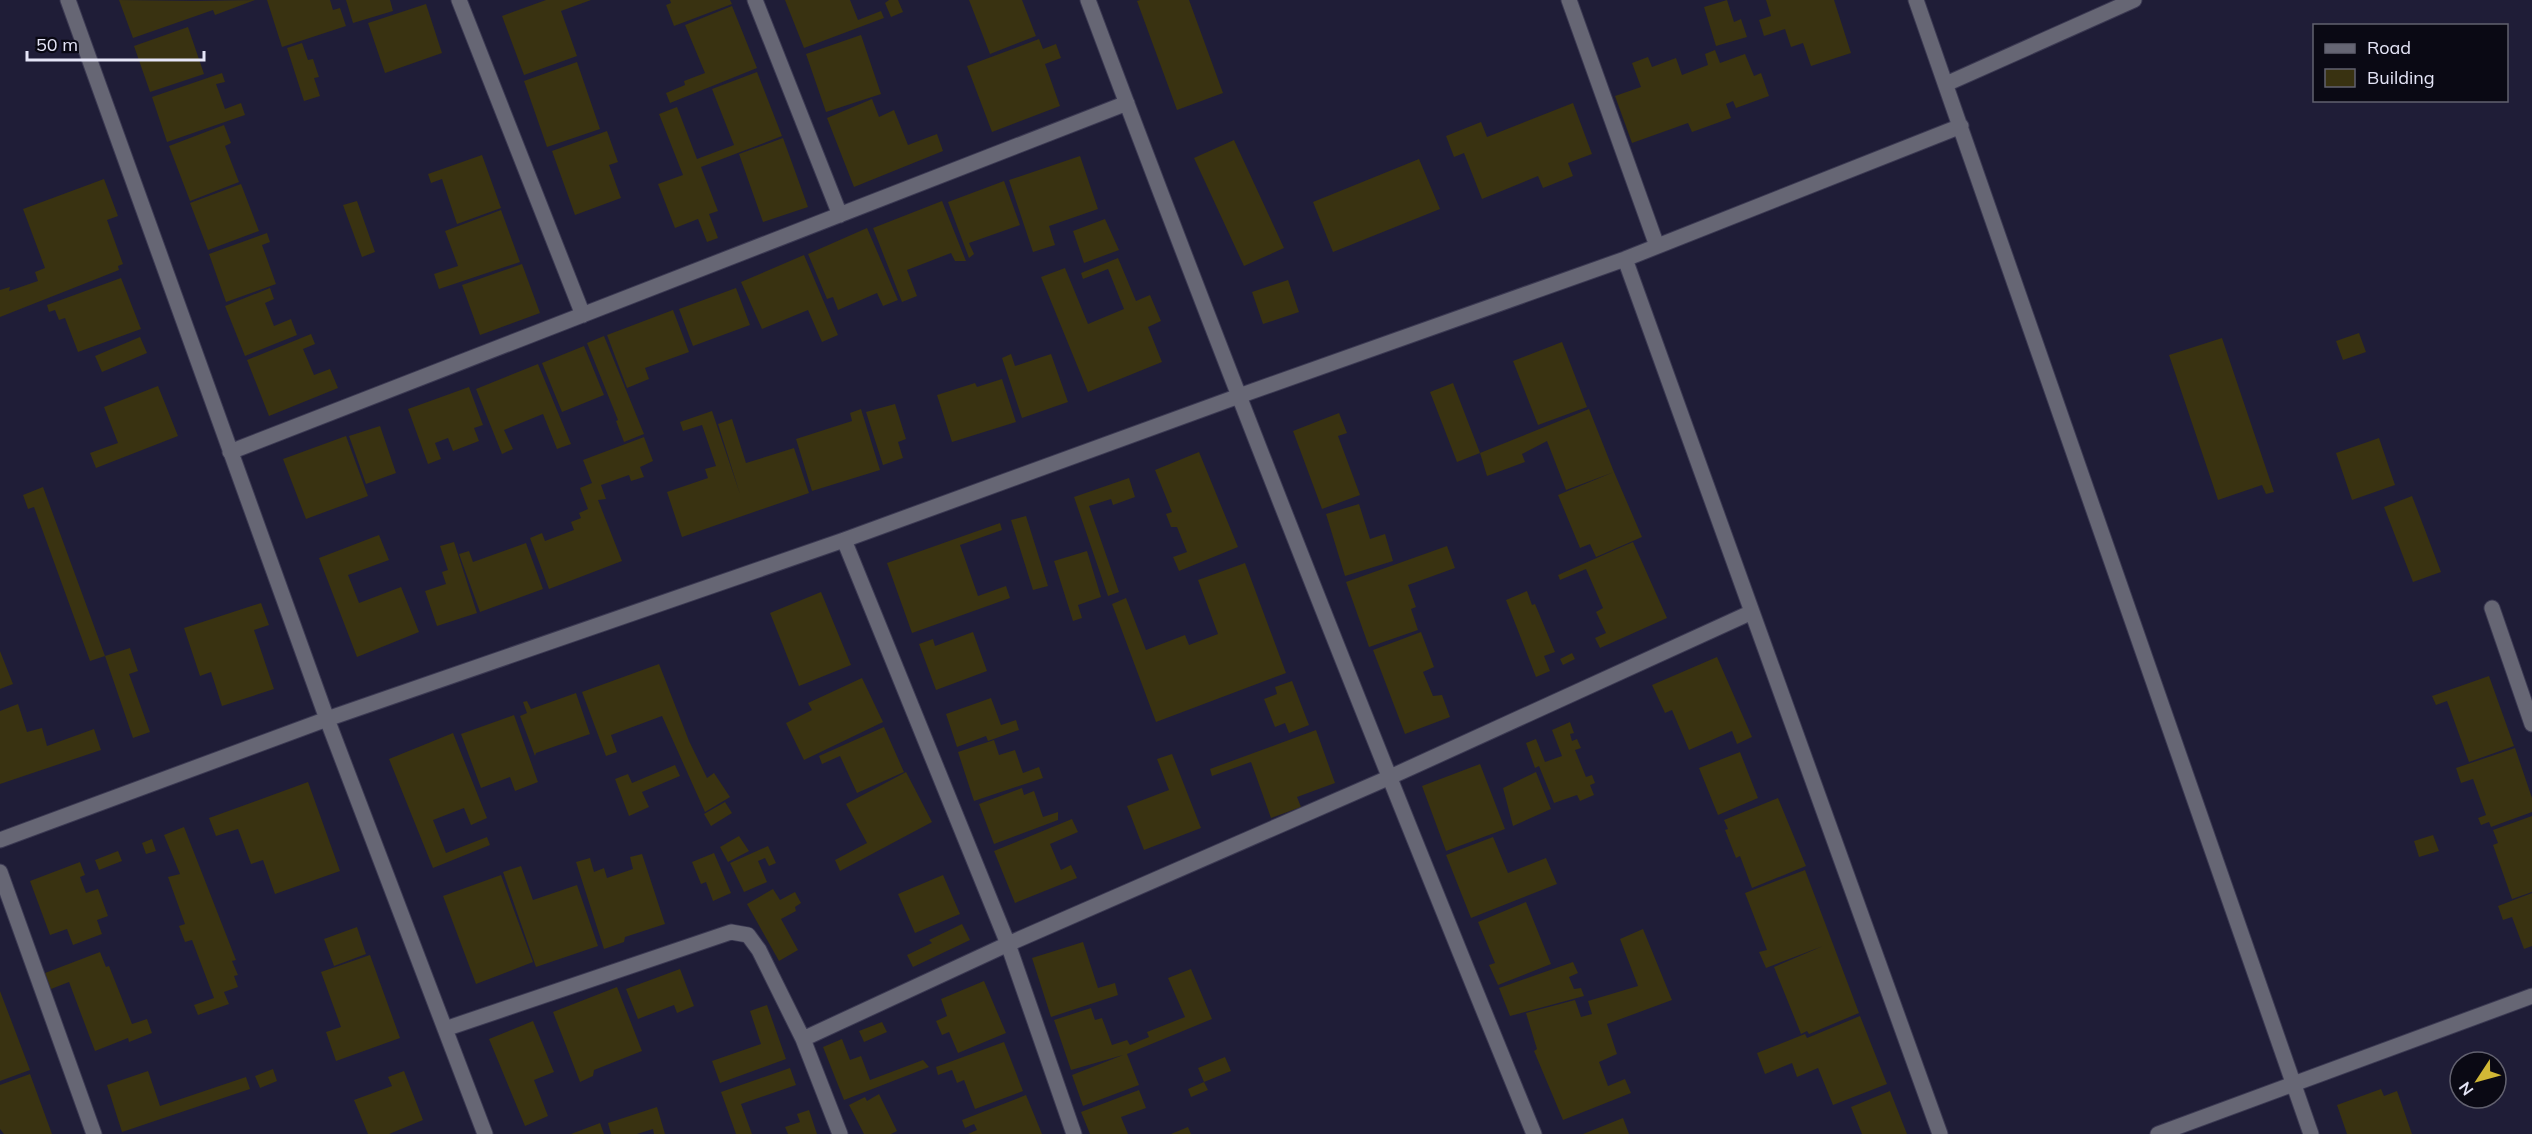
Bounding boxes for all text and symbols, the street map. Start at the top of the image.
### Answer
scale bar [27,24,204,62]
legend [2313,24,2508,102]
text: 50 m [36,33,78,56]
text: Road [2367,36,2411,59]
text: Building [2367,66,2435,89]
north arrow [2448,1050,2508,1110]
text: N [2454,1078,2478,1100]

